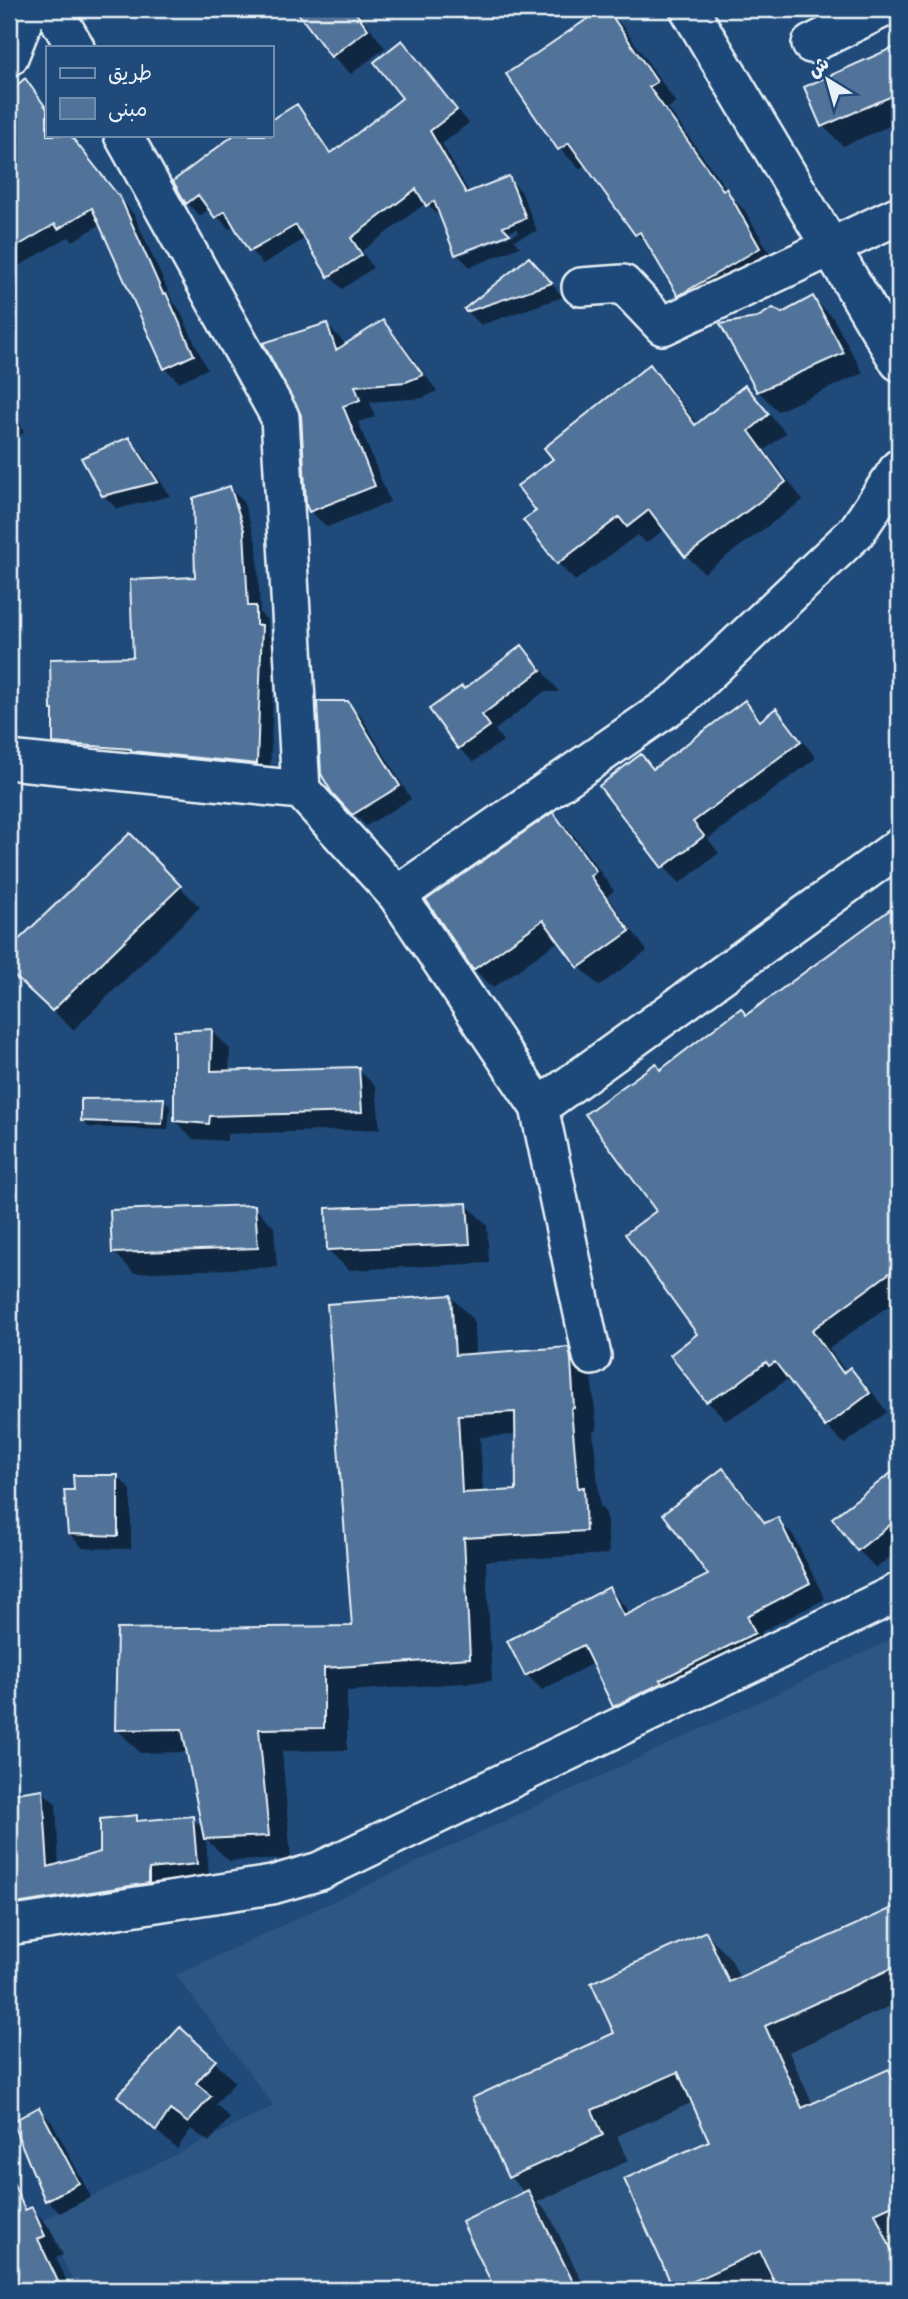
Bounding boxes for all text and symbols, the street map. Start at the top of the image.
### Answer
legend [46,46,273,136]
north arrow [792,46,862,116]
text: ش [802,50,834,83]
text: طريق [108,59,152,87]
text: مبنى [108,95,147,123]

